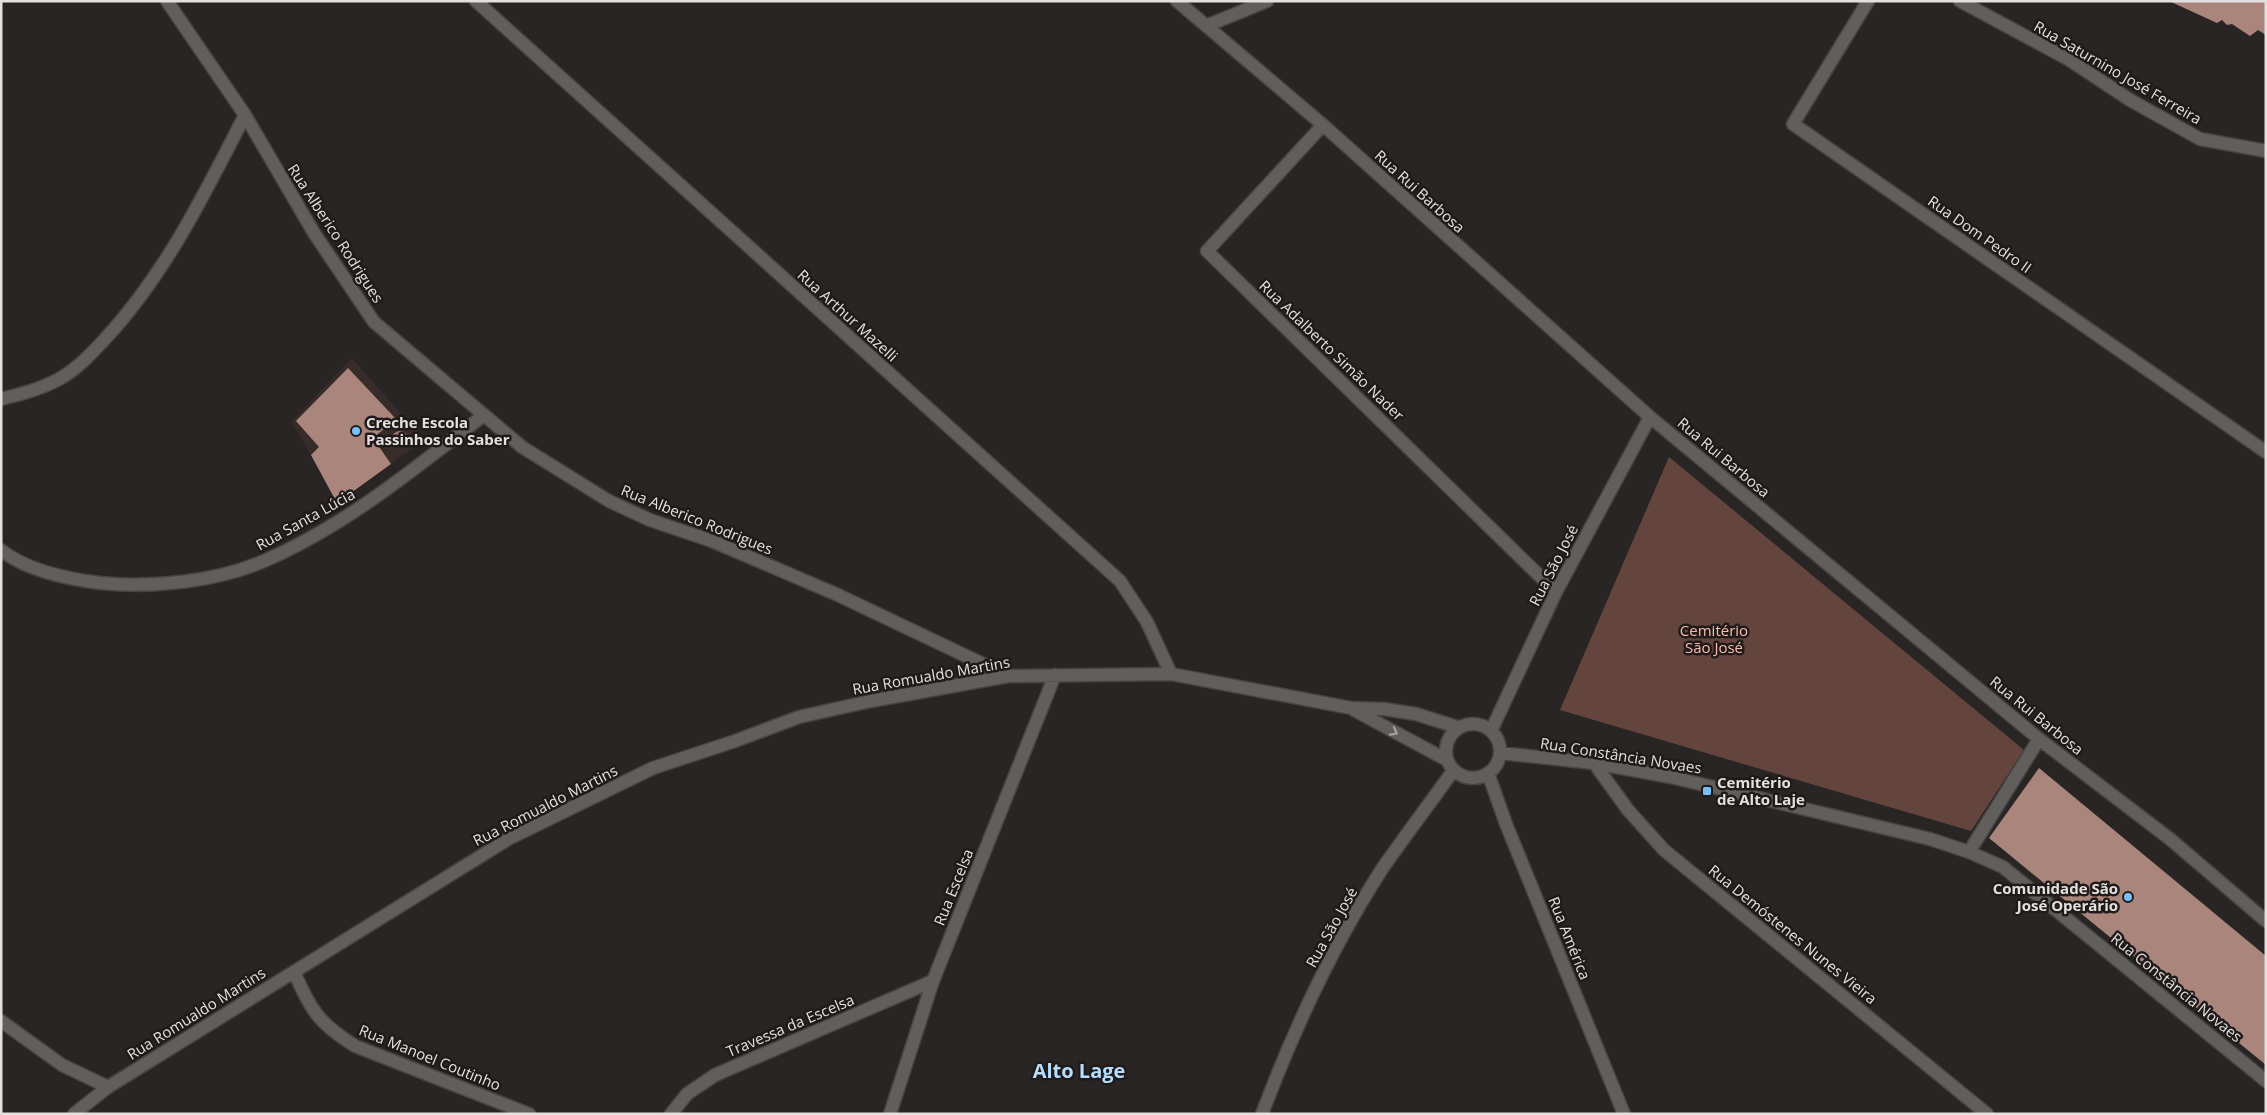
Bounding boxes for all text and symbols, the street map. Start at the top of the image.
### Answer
street label: Rua Saturnino José Ferreira [2030,16,2206,128]
street label: Rua Rui Barbosa [1371,145,1469,237]
street label: Rua Alberico Rodrigues [284,160,388,306]
street label: Rua Dom Pedro II [1924,191,2036,277]
street label: Rua Arthur Mazelli [793,265,903,365]
street label: Rua Adalberto Simão Nader [1255,275,1409,425]
place label: Creche Escola Passinhos do Saber [366,412,510,449]
street label: Rua Rui Barbosa [1674,412,1774,502]
marker: Creche Escola Passinhos do Saber [350,425,362,437]
street label: Rua Alberico Rodrigues [618,479,776,559]
street label: Rua Santa Lúcia [252,483,358,555]
street label: Rua São José [1524,521,1582,609]
park label: Cemitério São José [1680,620,1748,657]
street label: Rua Romualdo Martins [851,651,1011,699]
street label: Rua Rui Barbosa [1986,671,2088,759]
one-way arrow [1389,726,1398,736]
street label: Rua Constância Novaes [1539,732,1703,778]
street label: Rua Romualdo Martins [469,760,621,850]
place label: Cemitério de Alto Laje [1717,772,1805,809]
marker: Cemitério de Alto Laje [1701,785,1713,797]
street label: Rua Escelsa [929,846,977,928]
street label: Rua Demóstenes Nunes Vieira [1705,860,1881,1008]
place label: Comunidade São José Operário [1993,878,2118,915]
street label: Rua São José [1301,883,1361,971]
marker: Comunidade São José Operário [2122,891,2134,903]
street label: Rua América [1544,893,1596,983]
street label: Rua Constância Novaes [2107,928,2247,1046]
street label: Rua Romualdo Martins [123,962,269,1064]
street label: Travessa da Escelsa [723,989,857,1061]
street label: Rua Manoel Coutinho [356,1019,504,1095]
district label: Alto Lage [1033,1057,1125,1084]

